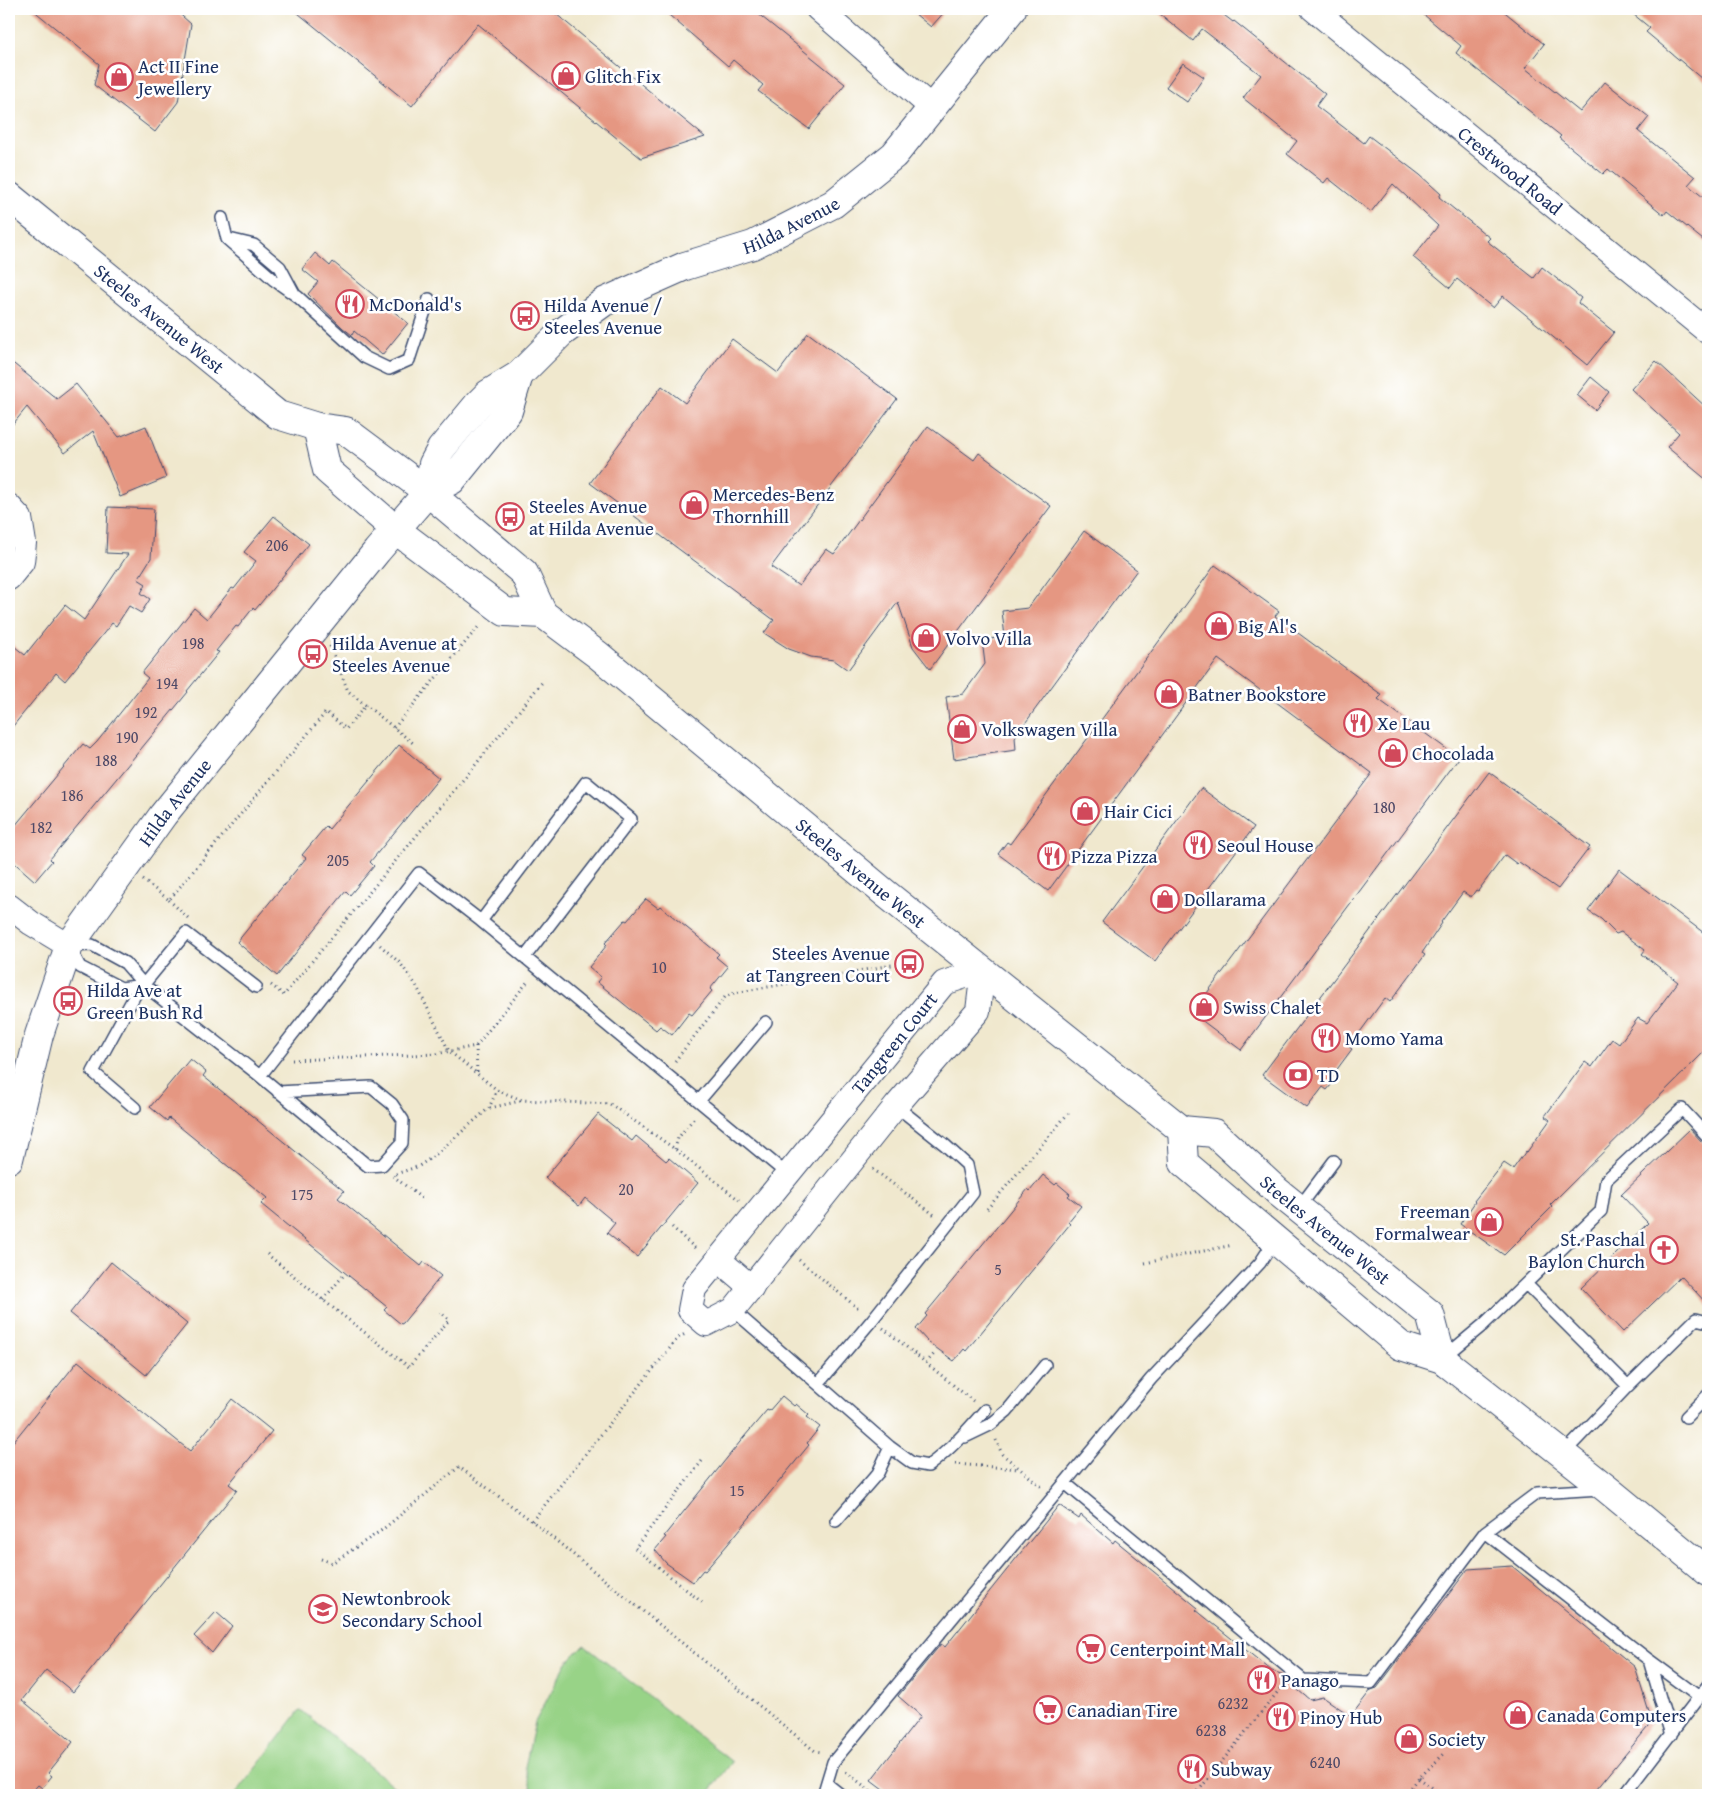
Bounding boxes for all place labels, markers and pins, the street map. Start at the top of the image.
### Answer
place label: Act II Fine Jewellery [136,52,219,102]
shop icon: Glitch Fix [551,61,581,91]
shop icon: Act II Fine Jewellery [104,62,134,92]
place label: Glitch Fix [585,62,661,90]
restaurant icon: McDonald's [335,289,365,319]
place label: McDonald's [369,290,462,318]
place label: Hilda Avenue / Steeles Avenue [544,291,662,341]
bus stop icon: Hilda Avenue / Steeles Avenue [510,301,540,331]
place label: Mercedes-Benz Thornhill [713,480,834,530]
shop icon: Mercedes-Benz Thornhill [679,490,709,520]
place label: Steeles Avenue at Hilda Avenue [529,492,654,542]
bus stop icon: Steeles Avenue at Hilda Avenue [495,502,525,532]
shop icon: Big Al's [1204,611,1234,641]
place label: Big Al's [1238,612,1297,640]
shop icon: Volvo Villa [911,623,941,653]
place label: Volvo Villa [945,624,1032,652]
place label: Hilda Avenue at Steeles Avenue [332,629,457,679]
bus stop icon: Hilda Avenue at Steeles Avenue [298,639,328,669]
shop icon: Batner Bookstore [1154,679,1184,709]
place label: Batner Bookstore [1188,680,1326,708]
restaurant icon: Xe Lau [1343,708,1373,738]
place label: Xe Lau [1377,709,1431,737]
shop icon: Volkswagen Villa [947,714,977,744]
place label: Volkswagen Villa [981,715,1117,743]
shop icon: Chocolada [1378,738,1408,768]
place label: Chocolada [1412,739,1494,767]
shop icon: Hair Cici [1070,796,1100,826]
place label: Hair Cici [1104,797,1172,825]
restaurant icon: Seoul House [1183,830,1213,860]
place label: Seoul House [1217,831,1314,859]
restaurant icon: Pizza Pizza [1037,841,1067,871]
place label: Pizza Pizza [1071,842,1158,870]
shop icon: Dollarama [1150,884,1180,914]
place label: Dollarama [1184,885,1266,913]
place label: Steeles Avenue at Tangreen Court [746,939,890,989]
bus stop icon: Steeles Avenue at Tangreen Court [894,949,924,979]
place label: Hilda Ave at Green Bush Rd [87,976,204,1026]
bus stop icon: Hilda Ave at Green Bush Rd [53,986,83,1016]
shop icon: Swiss Chalet [1189,992,1219,1022]
place label: Swiss Chalet [1223,993,1322,1021]
restaurant icon: Momo Yama [1311,1023,1341,1053]
place label: Momo Yama [1345,1024,1443,1052]
bank icon: TD [1283,1060,1313,1090]
place label: TD [1317,1061,1339,1089]
place label: Freeman Formalwear [1375,1197,1470,1247]
shop icon: Freeman Formalwear [1474,1207,1504,1237]
place label: St. Paschal Baylon Church [1528,1225,1645,1275]
church icon: St. Paschal Baylon Church [1649,1235,1679,1265]
place label: Newtonbrook Secondary School [342,1584,482,1634]
school or university icon: Newtonbrook Secondary School [308,1594,338,1624]
supermarket icon: Centerpoint Mall [1076,1634,1106,1664]
place label: Centerpoint Mall [1110,1635,1245,1663]
restaurant icon: Panago [1247,1665,1277,1695]
place label: Panago [1281,1666,1339,1694]
supermarket icon: Canadian Tire [1033,1695,1063,1725]
place label: Canadian Tire [1067,1696,1178,1724]
shop icon: Canada Computers [1503,1700,1533,1730]
place label: Canada Computers [1537,1701,1686,1729]
restaurant icon: Pinoy Hub [1266,1702,1296,1732]
place label: Pinoy Hub [1300,1703,1382,1731]
shop icon: Society [1394,1724,1424,1754]
place label: Society [1428,1725,1486,1753]
restaurant icon: Subway [1177,1754,1207,1784]
place label: Subway [1211,1755,1273,1783]

